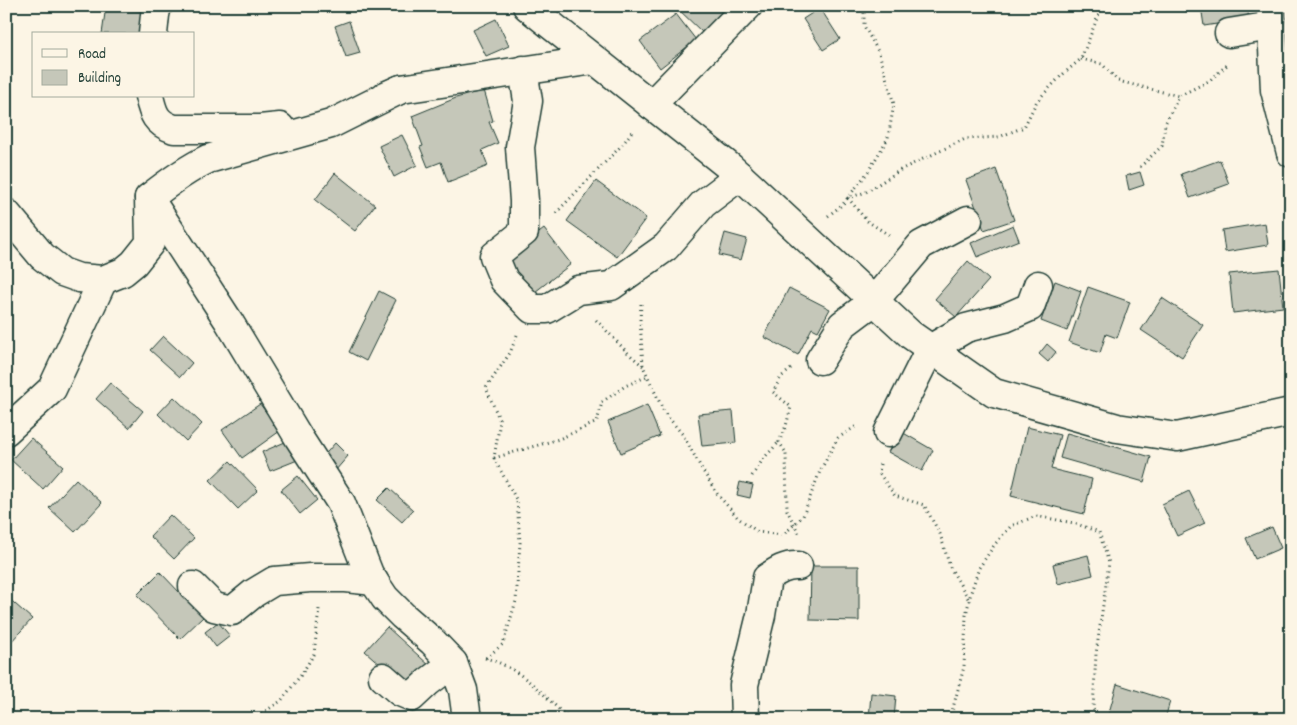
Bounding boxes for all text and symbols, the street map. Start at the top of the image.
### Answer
legend [32,32,195,98]
text: Road [78,44,106,66]
text: Building [78,68,121,90]

